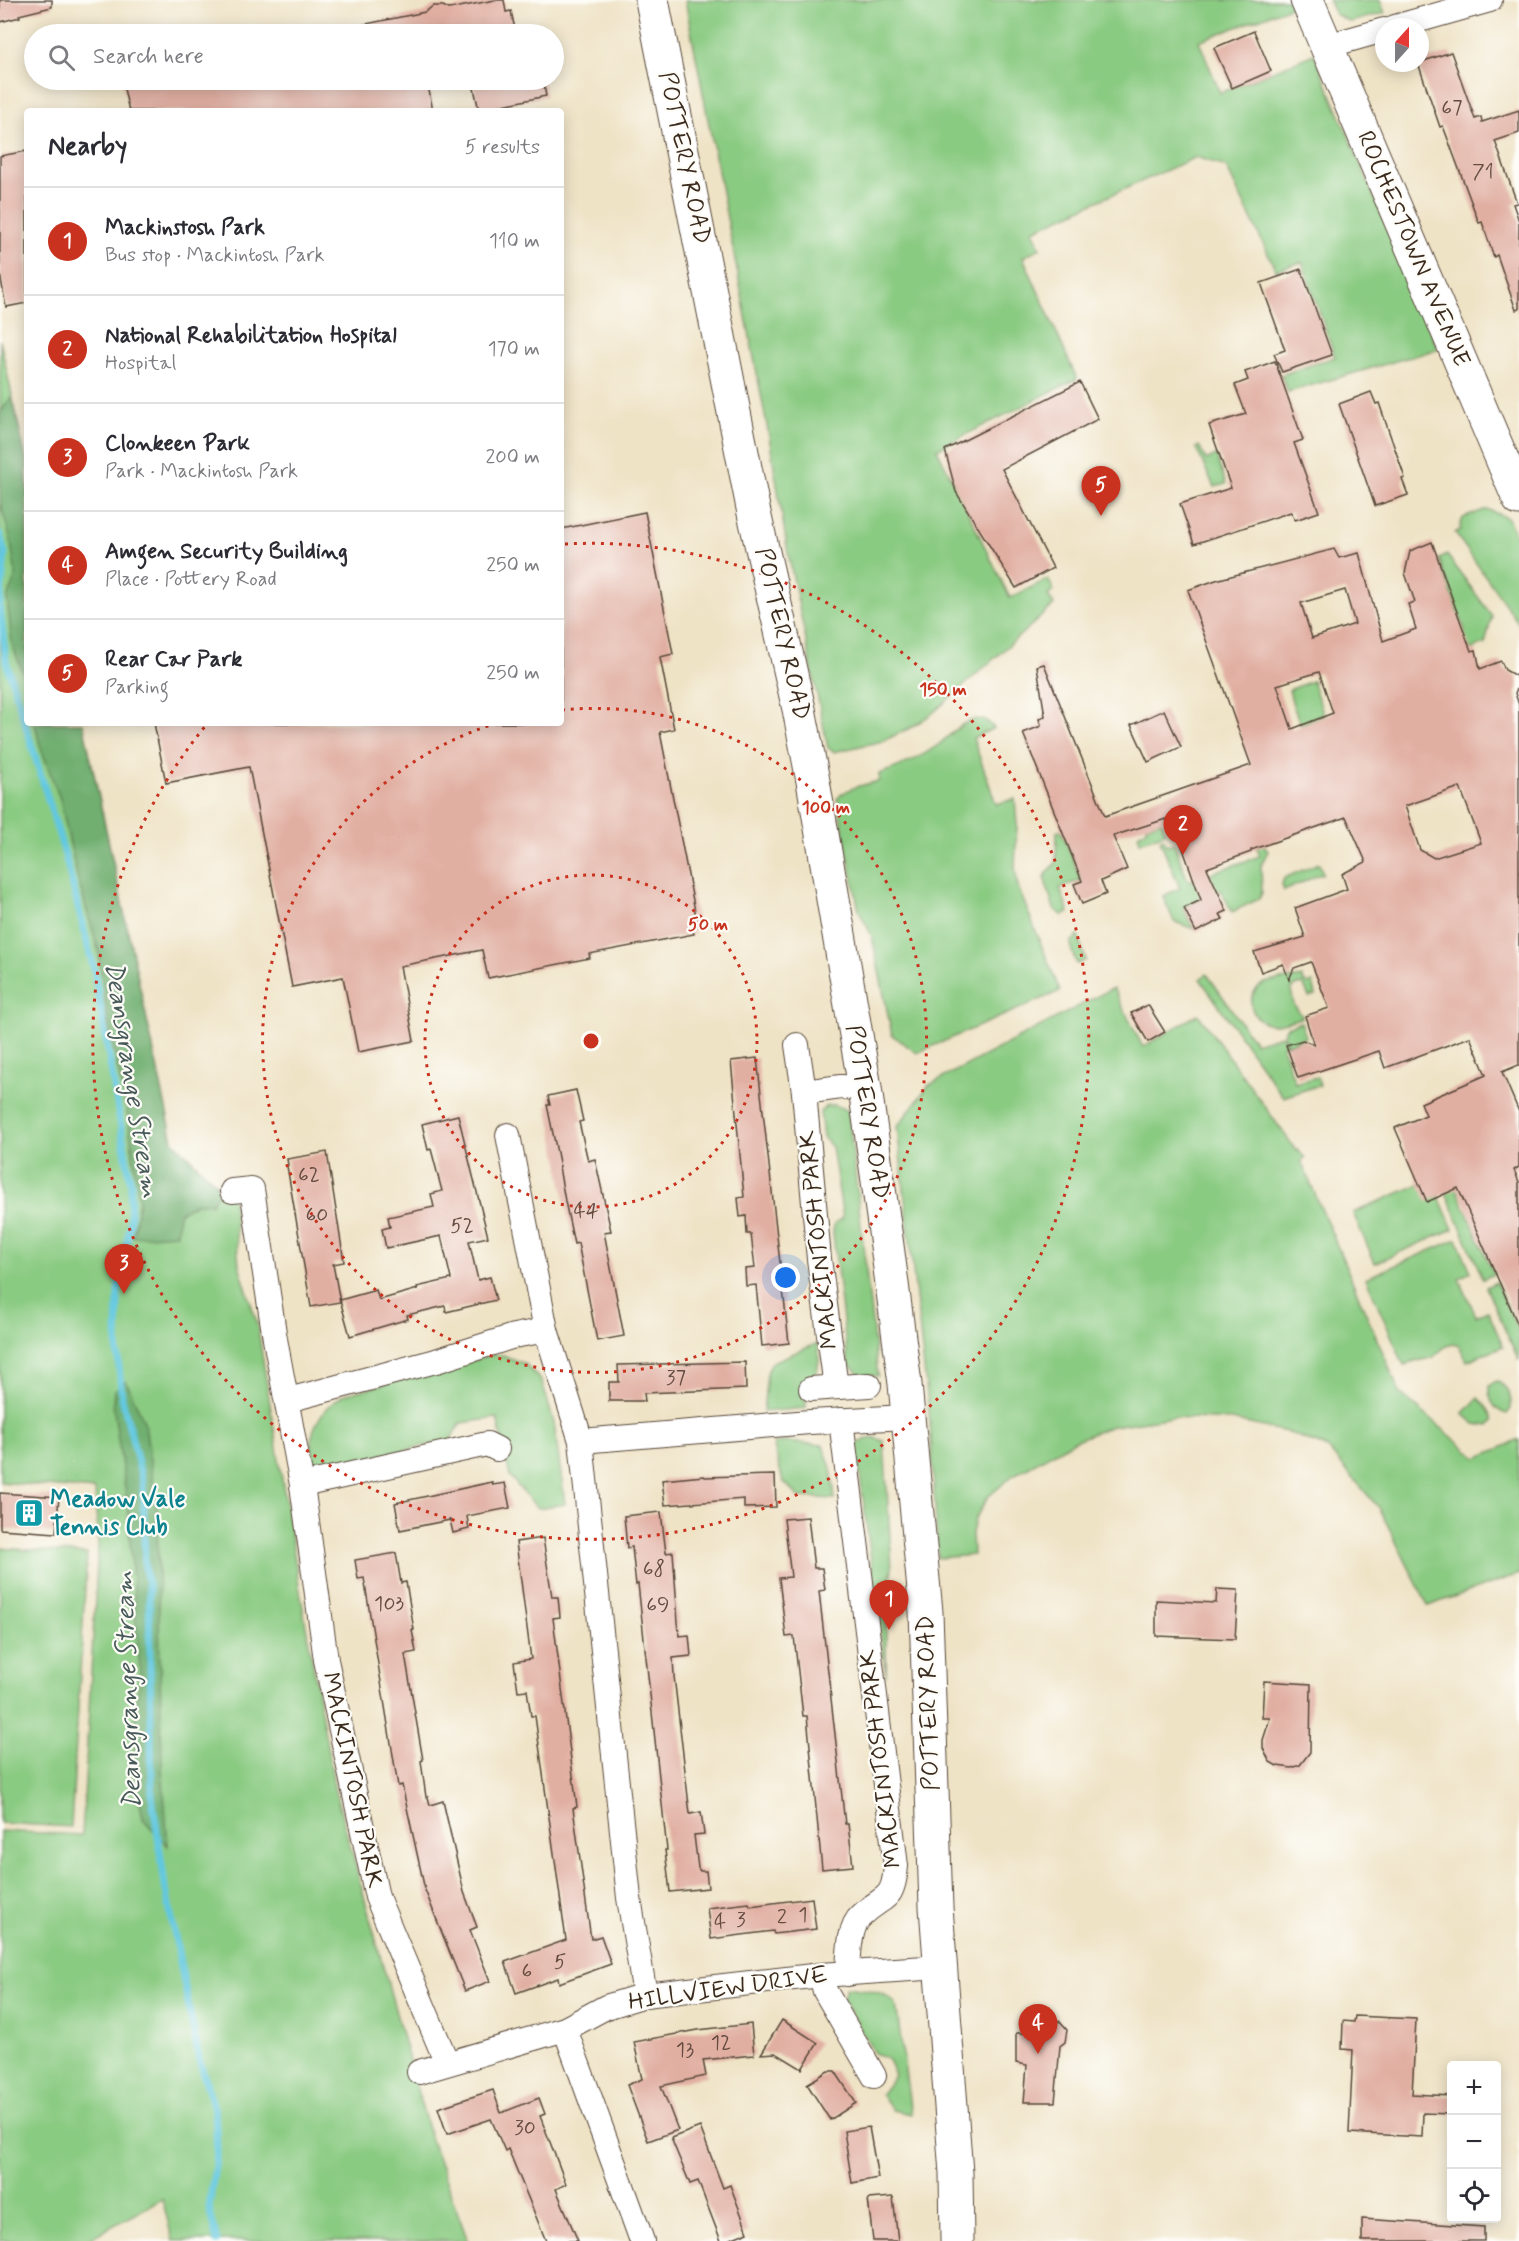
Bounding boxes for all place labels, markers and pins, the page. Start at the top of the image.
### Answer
pin: 5 [1082,466,1120,516]
pin: 2 [1164,806,1202,855]
centre of rings [581,1031,601,1051]
pin: 3 [104,1244,144,1294]
place label: Meadow Vale Tennis Club [50,1484,186,1543]
building icon: Meadow Vale Tennis Club [13,1497,45,1529]
pin: 1 [870,1580,908,1630]
pin: 4 [1018,2004,1058,2054]

